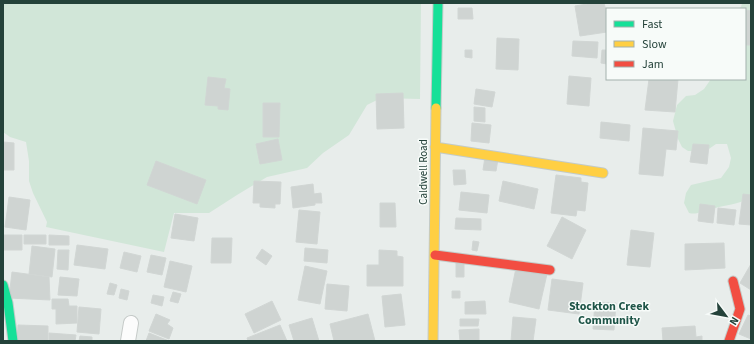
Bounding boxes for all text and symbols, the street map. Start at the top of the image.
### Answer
legend [606,8,746,80]
text: Fast [642,16,662,33]
text: Slow [642,36,667,53]
text: Jam [642,56,664,73]
street label: Caldwell Road [416,139,431,205]
north arrow [706,296,746,336]
district label: Stockton Creek Community [569,298,649,329]
text: N [726,314,742,328]

